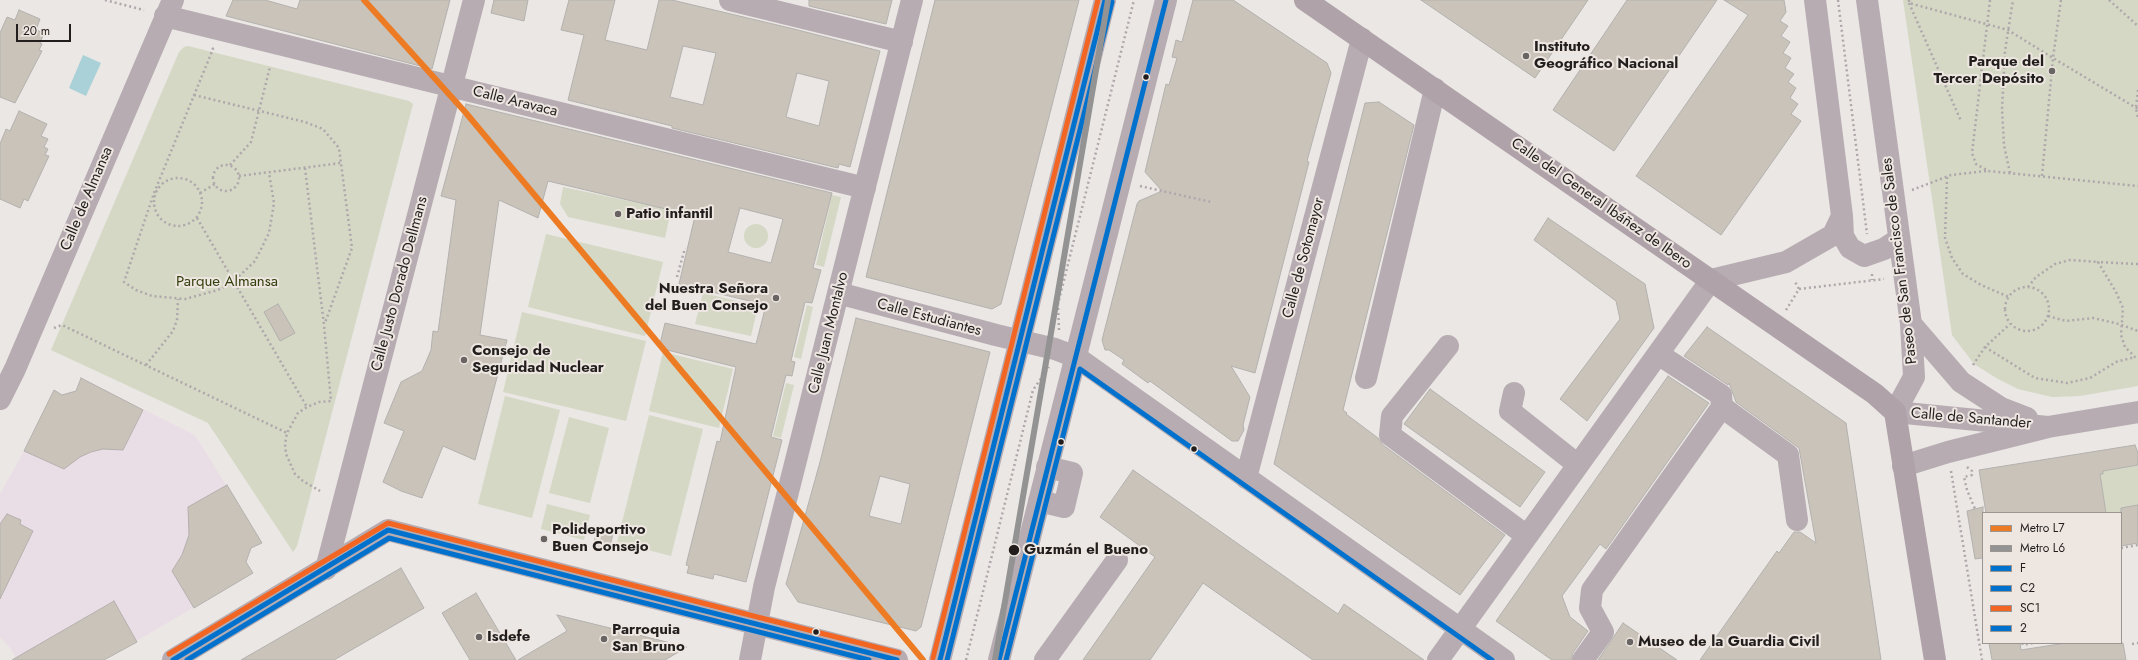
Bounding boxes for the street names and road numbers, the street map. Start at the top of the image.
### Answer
street label: Calle Aravaca [471,83,559,121]
street label: Calle del General Ibáñez de Ibero [1507,135,1695,273]
street label: Calle de Almansa [57,144,117,254]
street label: Paseo de San Francisco de Sales [1878,157,1922,365]
street label: Calle Justo Dorado Dellmans [368,195,432,373]
street label: Calle de Sotomayor [1279,196,1329,320]
street label: Calle Juan Montalvo [805,270,853,396]
street label: Calle Estudiantes [875,295,983,341]
street label: Calle de Santander [1910,405,2032,433]

